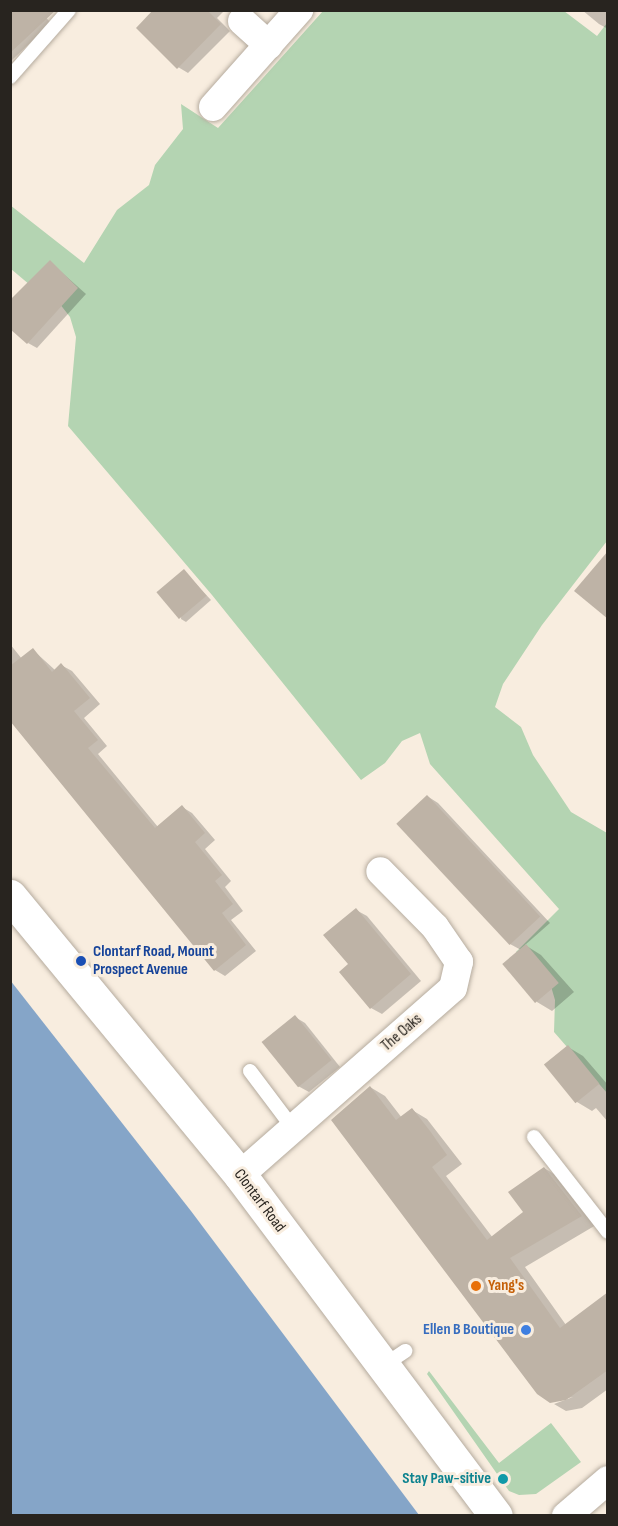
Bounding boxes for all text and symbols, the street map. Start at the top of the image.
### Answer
place label: Clontarf Road, Mount Prospect Avenue [93,942,214,980]
marker: Clontarf Road, Mount Prospect Avenue [74,954,88,968]
street label: The Oaks [378,1010,426,1056]
street label: Clontarf Road [229,1166,289,1236]
place label: Yang's [488,1276,524,1296]
marker: Yang's [469,1279,483,1293]
place label: Ellen B Boutique [423,1320,514,1340]
marker: Ellen B Boutique [519,1323,533,1337]
place label: Stay Paw-sitive [402,1469,491,1489]
marker: Stay Paw-sitive [496,1472,510,1486]

